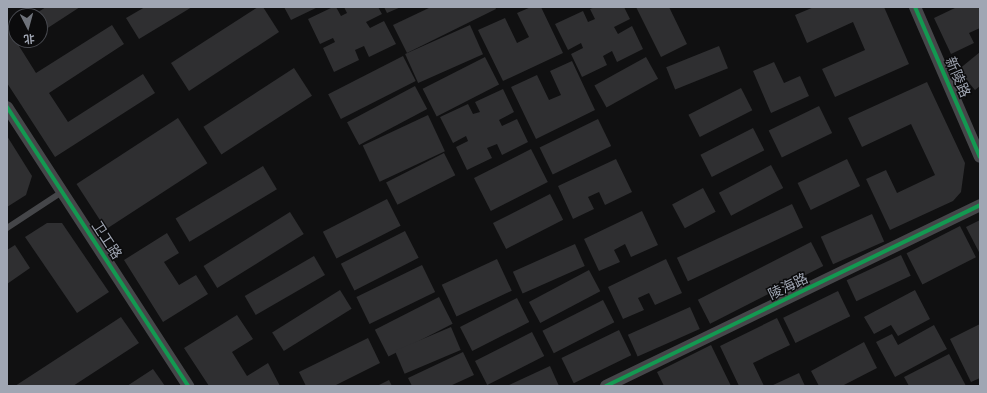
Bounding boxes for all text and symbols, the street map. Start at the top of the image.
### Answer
north arrow [8,8,48,48]
text: 北 [23,31,35,46]
street label: 新陵路 [942,54,974,100]
street label: 卫工路 [89,218,125,262]
street label: 陵海路 [765,269,811,303]

